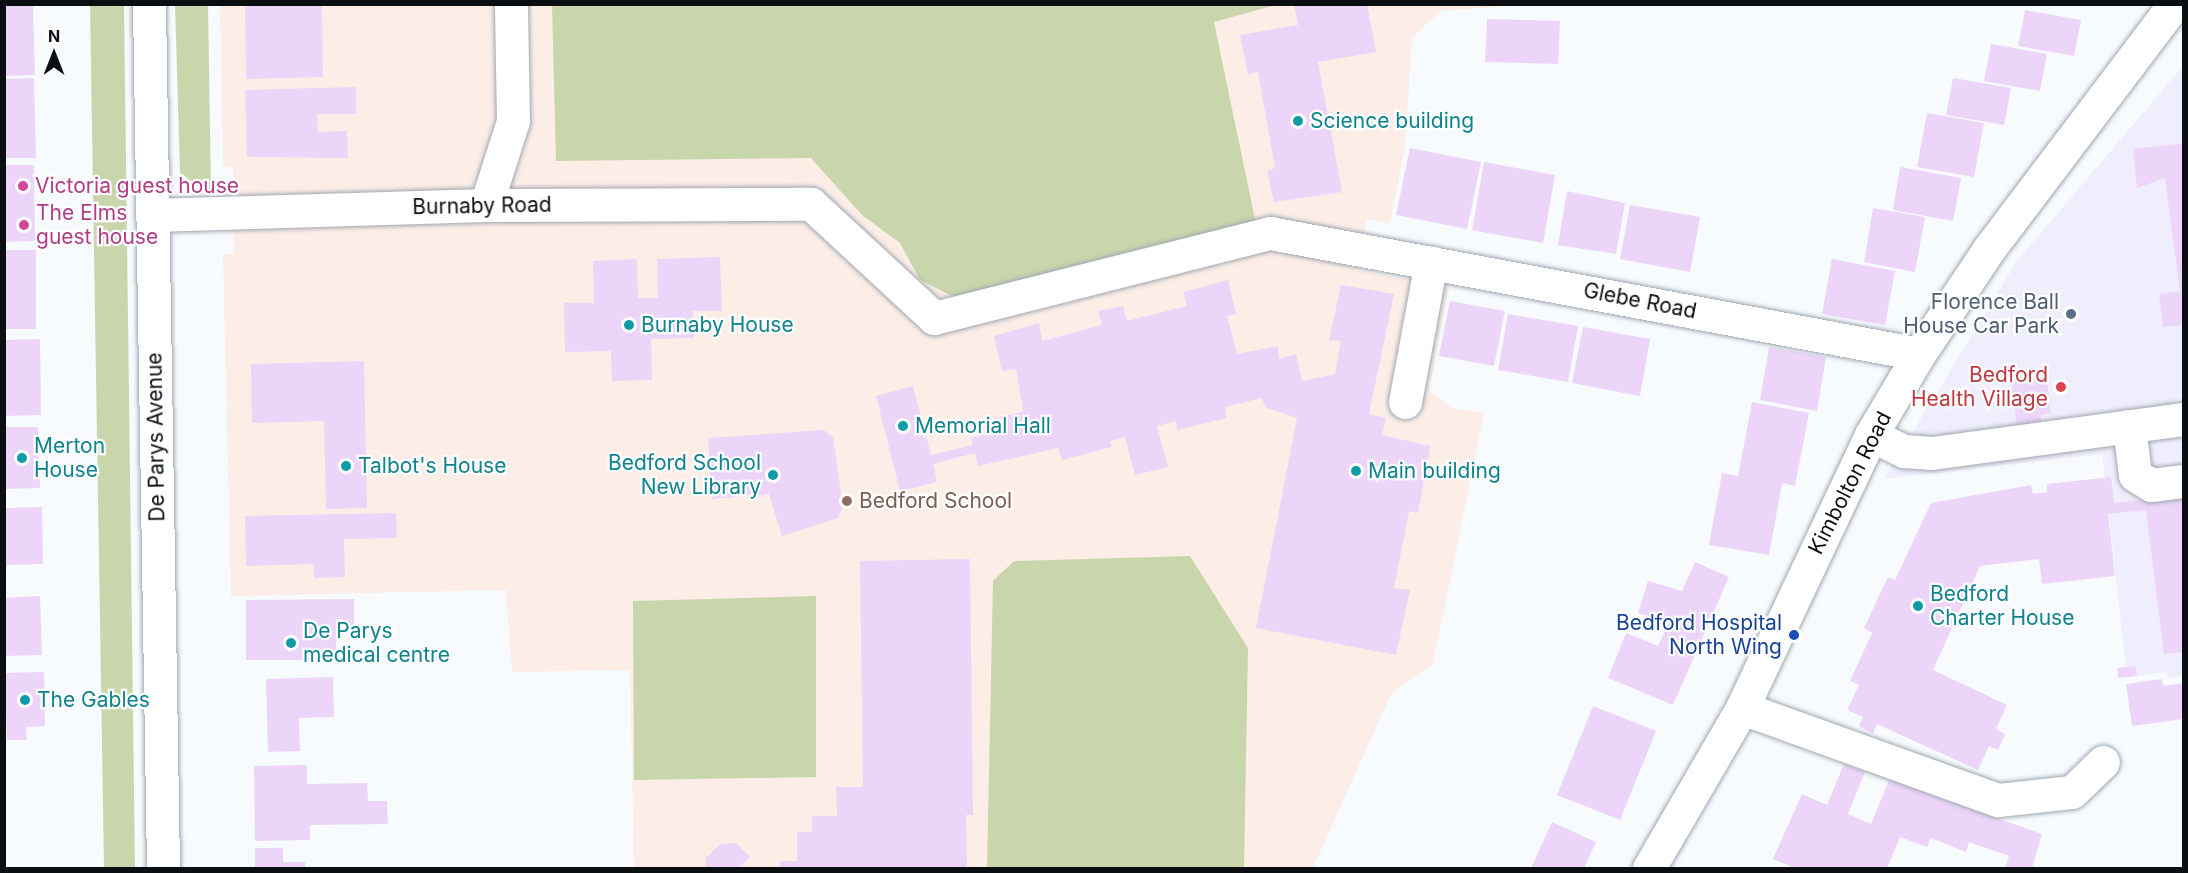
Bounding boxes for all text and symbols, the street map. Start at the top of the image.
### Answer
north arrow [24,24,84,84]
text: N [48,26,60,46]
place label: Science building [1310,108,1474,134]
marker: Science building [1291,114,1305,128]
place label: Victoria guest house [35,173,239,199]
marker: Victoria guest house [16,179,30,193]
street label: Burnaby Road [412,192,552,220]
place label: The Elms guest house [36,200,158,250]
marker: The Elms guest house [17,218,31,232]
street label: Glebe Road [1581,278,1699,324]
place label: Florence Ball House Car Park [1903,289,2059,339]
marker: Florence Ball House Car Park [2064,307,2078,321]
place label: Burnaby House [641,312,794,338]
marker: Burnaby House [622,318,636,332]
street label: De Parys Avenue [142,352,170,522]
place label: Bedford Health Village [1911,362,2048,412]
marker: Bedford Health Village [2052,378,2070,396]
street label: Kimbolton Road [1803,407,1897,559]
place label: Memorial Hall [915,413,1051,439]
marker: Memorial Hall [896,419,910,433]
place label: Merton House [34,433,105,483]
place label: Bedford School New Library [608,450,761,500]
marker: Merton House [15,451,29,465]
place label: Talbot's House [358,453,506,479]
place label: Main building [1368,458,1501,484]
marker: Talbot's House [339,459,353,473]
marker: Main building [1349,464,1363,478]
marker: Bedford School New Library [766,468,780,482]
place label: Bedford School [859,488,1012,514]
marker: Bedford School [840,494,854,508]
place label: Bedford Charter House [1930,581,2074,631]
marker: Bedford Charter House [1911,599,1925,613]
place label: Bedford Hospital North Wing [1616,610,1782,660]
place label: De Parys medical centre [303,618,450,668]
marker: Bedford Hospital North Wing [1787,628,1801,642]
marker: De Parys medical centre [284,636,298,650]
place label: The Gables [37,687,150,713]
marker: The Gables [18,693,32,707]

